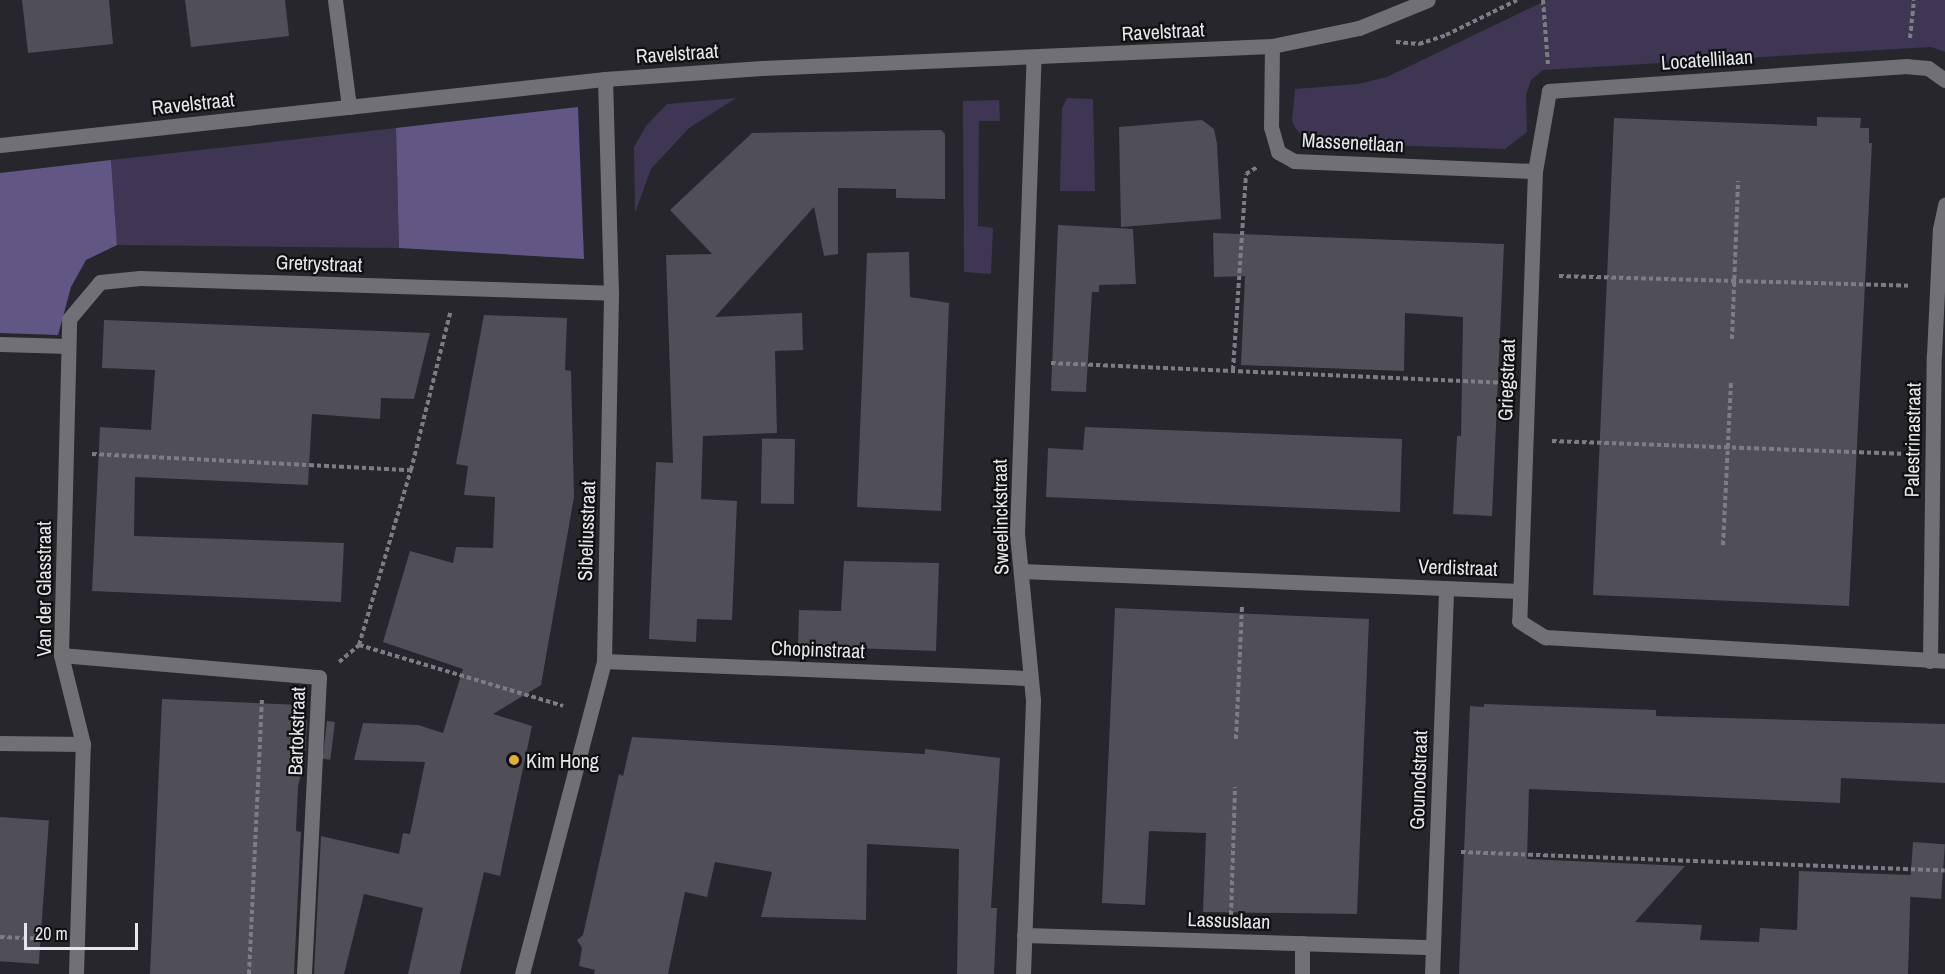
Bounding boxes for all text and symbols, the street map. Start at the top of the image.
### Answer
street label: Ravelstraat [1121,17,1205,45]
street label: Ravelstraat [635,38,719,68]
street label: Locatellilaan [1660,44,1754,74]
street label: Ravelstraat [151,87,235,119]
street label: Massenetlaan [1301,127,1405,157]
street label: Gretrystraat [275,249,363,277]
street label: Griegstraat [1493,339,1519,421]
street label: Palestrinastraat [1899,382,1925,498]
street label: Sweelinckstraat [987,459,1013,575]
street label: Sibeliusstraat [572,480,600,582]
street label: Van der Glasstraat [31,521,55,657]
street label: Verdistraat [1418,554,1498,580]
street label: Chopinstraat [771,635,865,663]
street label: Bartokstraat [282,686,310,776]
street label: Gounodstraat [1404,730,1432,830]
place label: Kim Hong [526,748,599,772]
marker: Kim Hong [507,753,521,767]
street label: Lassuslaan [1187,907,1271,933]
scale bar [27,911,141,949]
text: 20 m [35,921,68,946]

